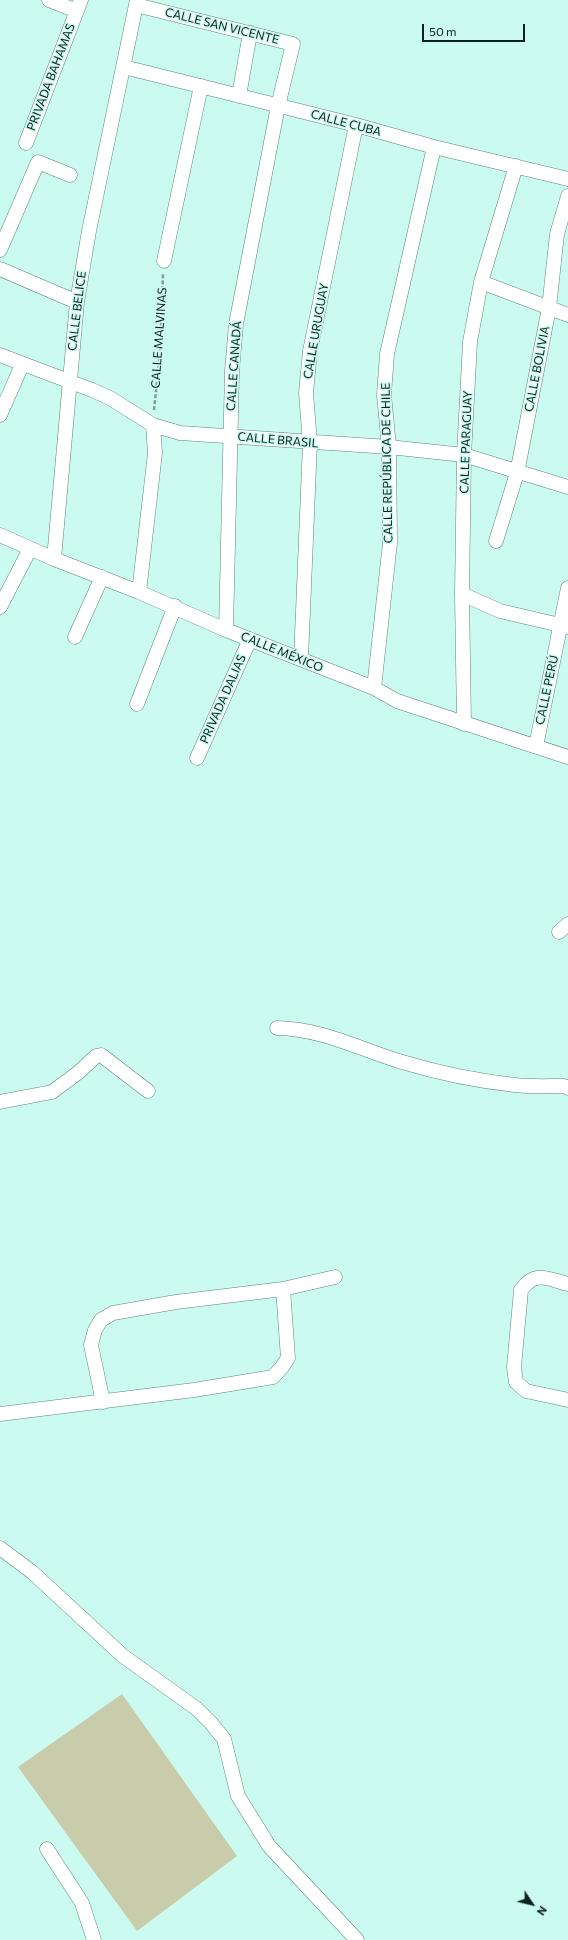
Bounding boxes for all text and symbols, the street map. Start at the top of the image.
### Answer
street label: CALLE SAN VICENTE [163,5,281,47]
scale bar [424,16,527,42]
street label: PRIVADA BAHAMAS [24,21,78,133]
text: 50 m [429,24,457,38]
street label: CALLE CUBA [309,107,383,139]
street label: CALLE BELICE [65,270,89,352]
street label: CALLE URUGUAY [300,282,332,380]
street label: CALLE MALVINAS [148,287,170,389]
street label: CALLE CANADÁ [224,320,244,412]
street label: CALLE BOLIVIA [522,325,552,413]
street label: CALLE REPÚBLICA DE CHILE [378,383,396,543]
street label: CALLE PARAGUAY [457,390,475,494]
street label: CALLE BRASIL [237,429,319,451]
street label: CALLE MÉXICO [239,629,325,675]
street label: PRIVADA DALIAS [197,652,249,746]
street label: CALLE PERÚ [533,654,561,726]
north arrow [512,1884,552,1924]
text: N [535,1904,550,1918]

